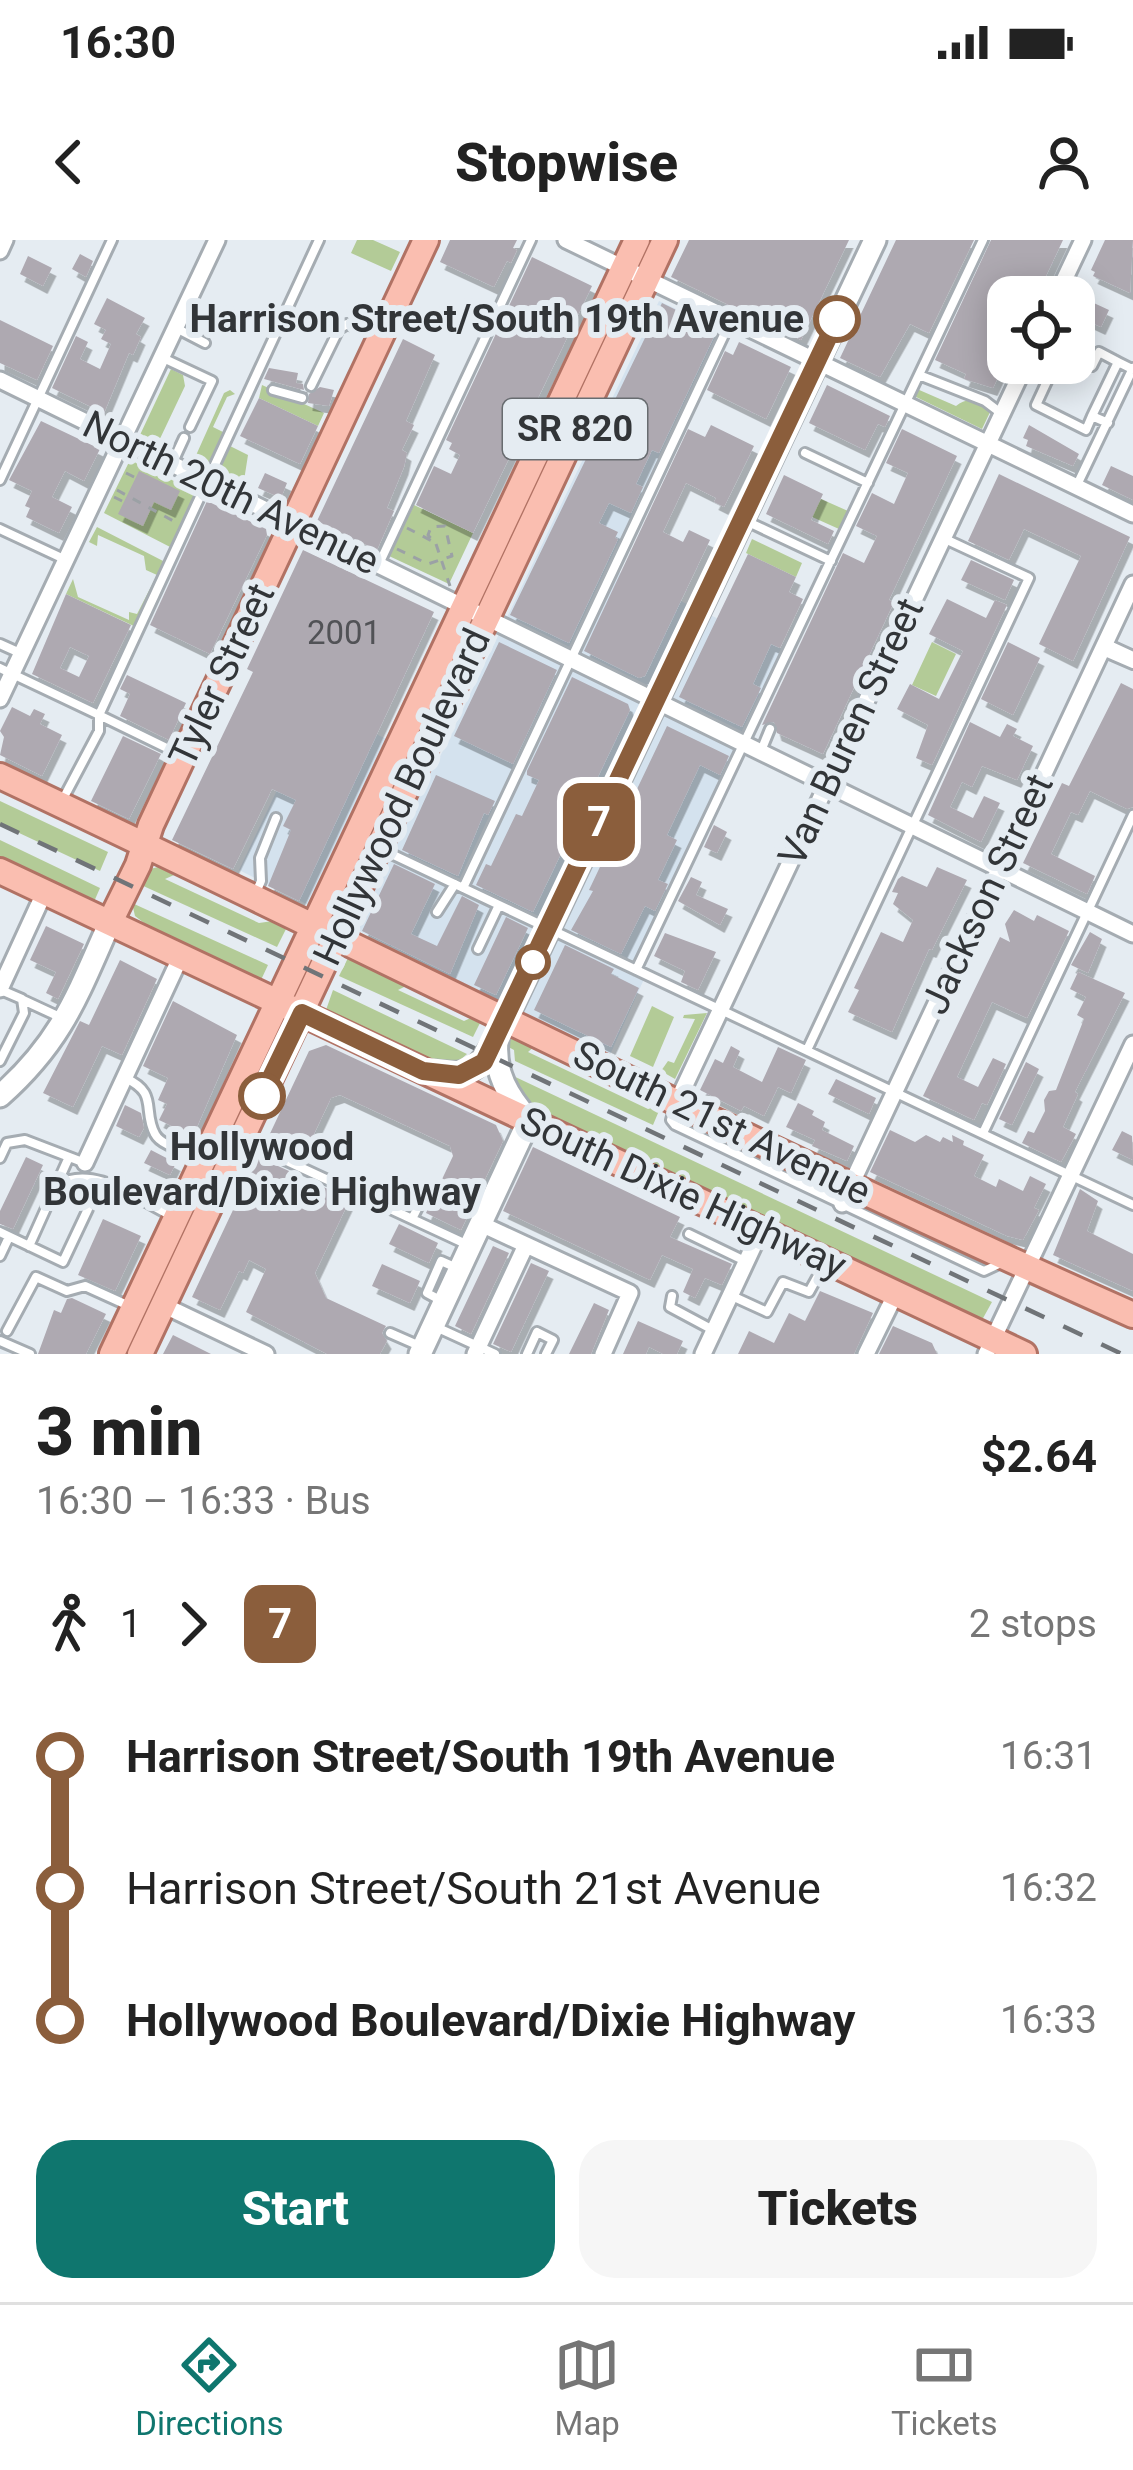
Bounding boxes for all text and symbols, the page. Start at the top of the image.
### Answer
text: 16:30 [60,16,176,69]
icon: back [36,129,102,195]
icon: person [1031,129,1097,195]
text: Stopwise [455,131,678,194]
map controls [987,276,1095,384]
button: locate [987,276,1095,384]
place label: Harrison Street/South 19th Avenue [190,296,804,342]
marker: Harrison Street/South 19th Avenue [815,297,859,341]
road number: SR 820 [503,399,647,459]
street label: North 20th Avenue [76,401,386,585]
street label: Tyler Street [160,576,284,774]
street label: Van Buren Street [769,591,933,873]
house number: 2001 [307,613,381,652]
street label: Hollywood Boulevard [304,622,500,972]
street label: Jackson Street [911,767,1063,1021]
line badge: 7 [560,783,638,861]
text: 7 [587,797,611,846]
unlabelled marker [517,946,549,978]
street label: South 21st Avenue [566,1031,878,1215]
marker: Hollywood Boulevard/Dixie Highway [240,1074,284,1118]
street label: South Dixie Highway [513,1097,853,1289]
place label: Hollywood Boulevard/Dixie Highway [43,1124,481,1215]
text: 3 min [36,1394,202,1471]
text: $2.64 [981,1430,1097,1483]
text: 16:30 – 16:33 · Bus [36,1478,371,1524]
icon: walk [36,1591,102,1657]
icon: forward [160,1591,226,1657]
text: 7 [268,1599,292,1648]
text: 1 [120,1601,142,1647]
text: 2 stops [969,1601,1097,1647]
text: Harrison Street/South 19th Avenue [126,1730,835,1783]
text: 16:31 [1000,1733,1097,1779]
text: Harrison Street/South 21st Avenue [126,1862,821,1915]
text: 16:32 [1000,1865,1097,1911]
text: Hollywood Boulevard/Dixie Highway [126,1994,855,2047]
text: 16:33 [1000,1997,1097,2043]
button: Start [36,2140,555,2278]
button: Tickets [579,2140,1097,2278]
tab: Directions [135,2332,284,2443]
tab: Map [554,2332,620,2443]
tab: Tickets [891,2332,998,2443]

